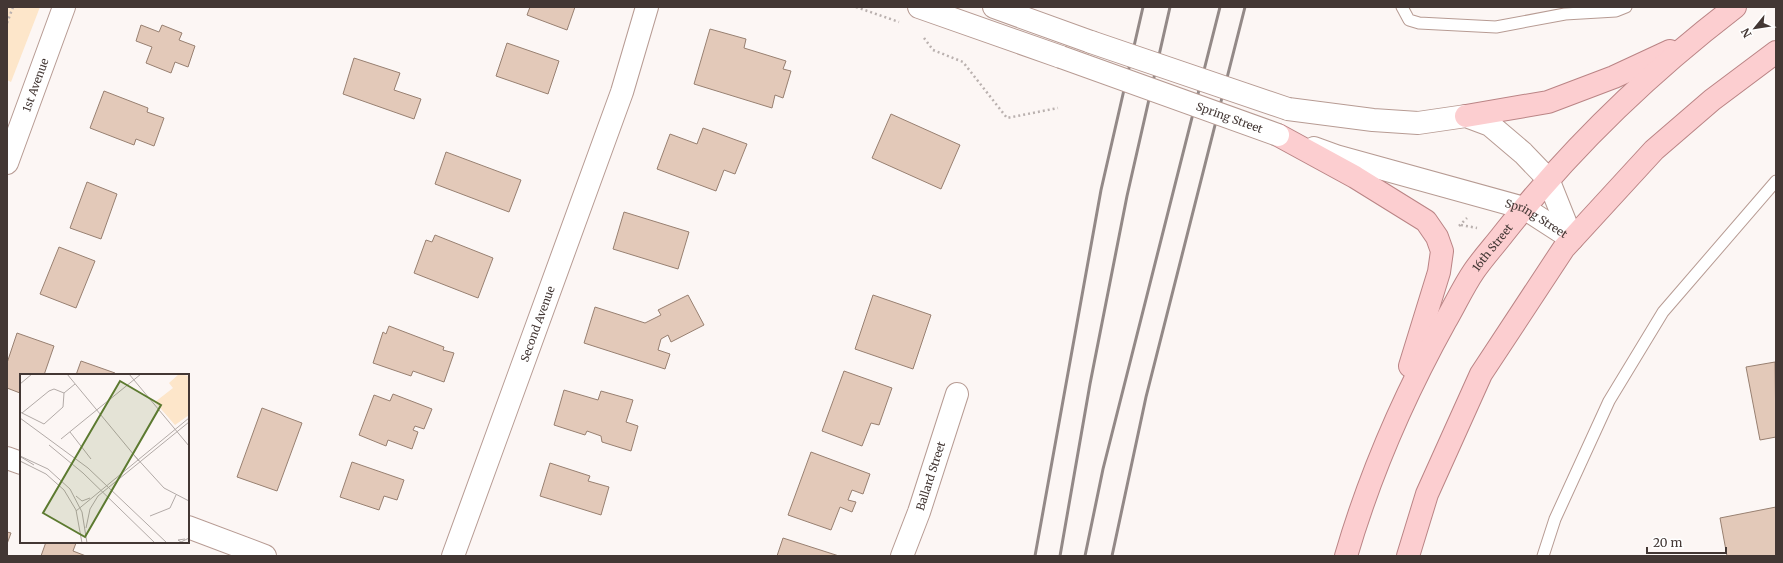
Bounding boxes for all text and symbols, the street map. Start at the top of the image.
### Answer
north arrow [1735,8,1775,48]
text: N [1738,25,1755,40]
street label: 1st Avenue [19,56,52,114]
street label: Spring Street [1194,99,1265,136]
street label: Spring Street [1504,196,1571,242]
street label: 16th Street [1469,220,1516,274]
street label: Second Avenue [517,284,558,364]
inset map [20,374,189,543]
street label: Ballard Street [913,439,948,512]
scale bar [1647,529,1726,555]
text: 20 m [1653,535,1682,550]

